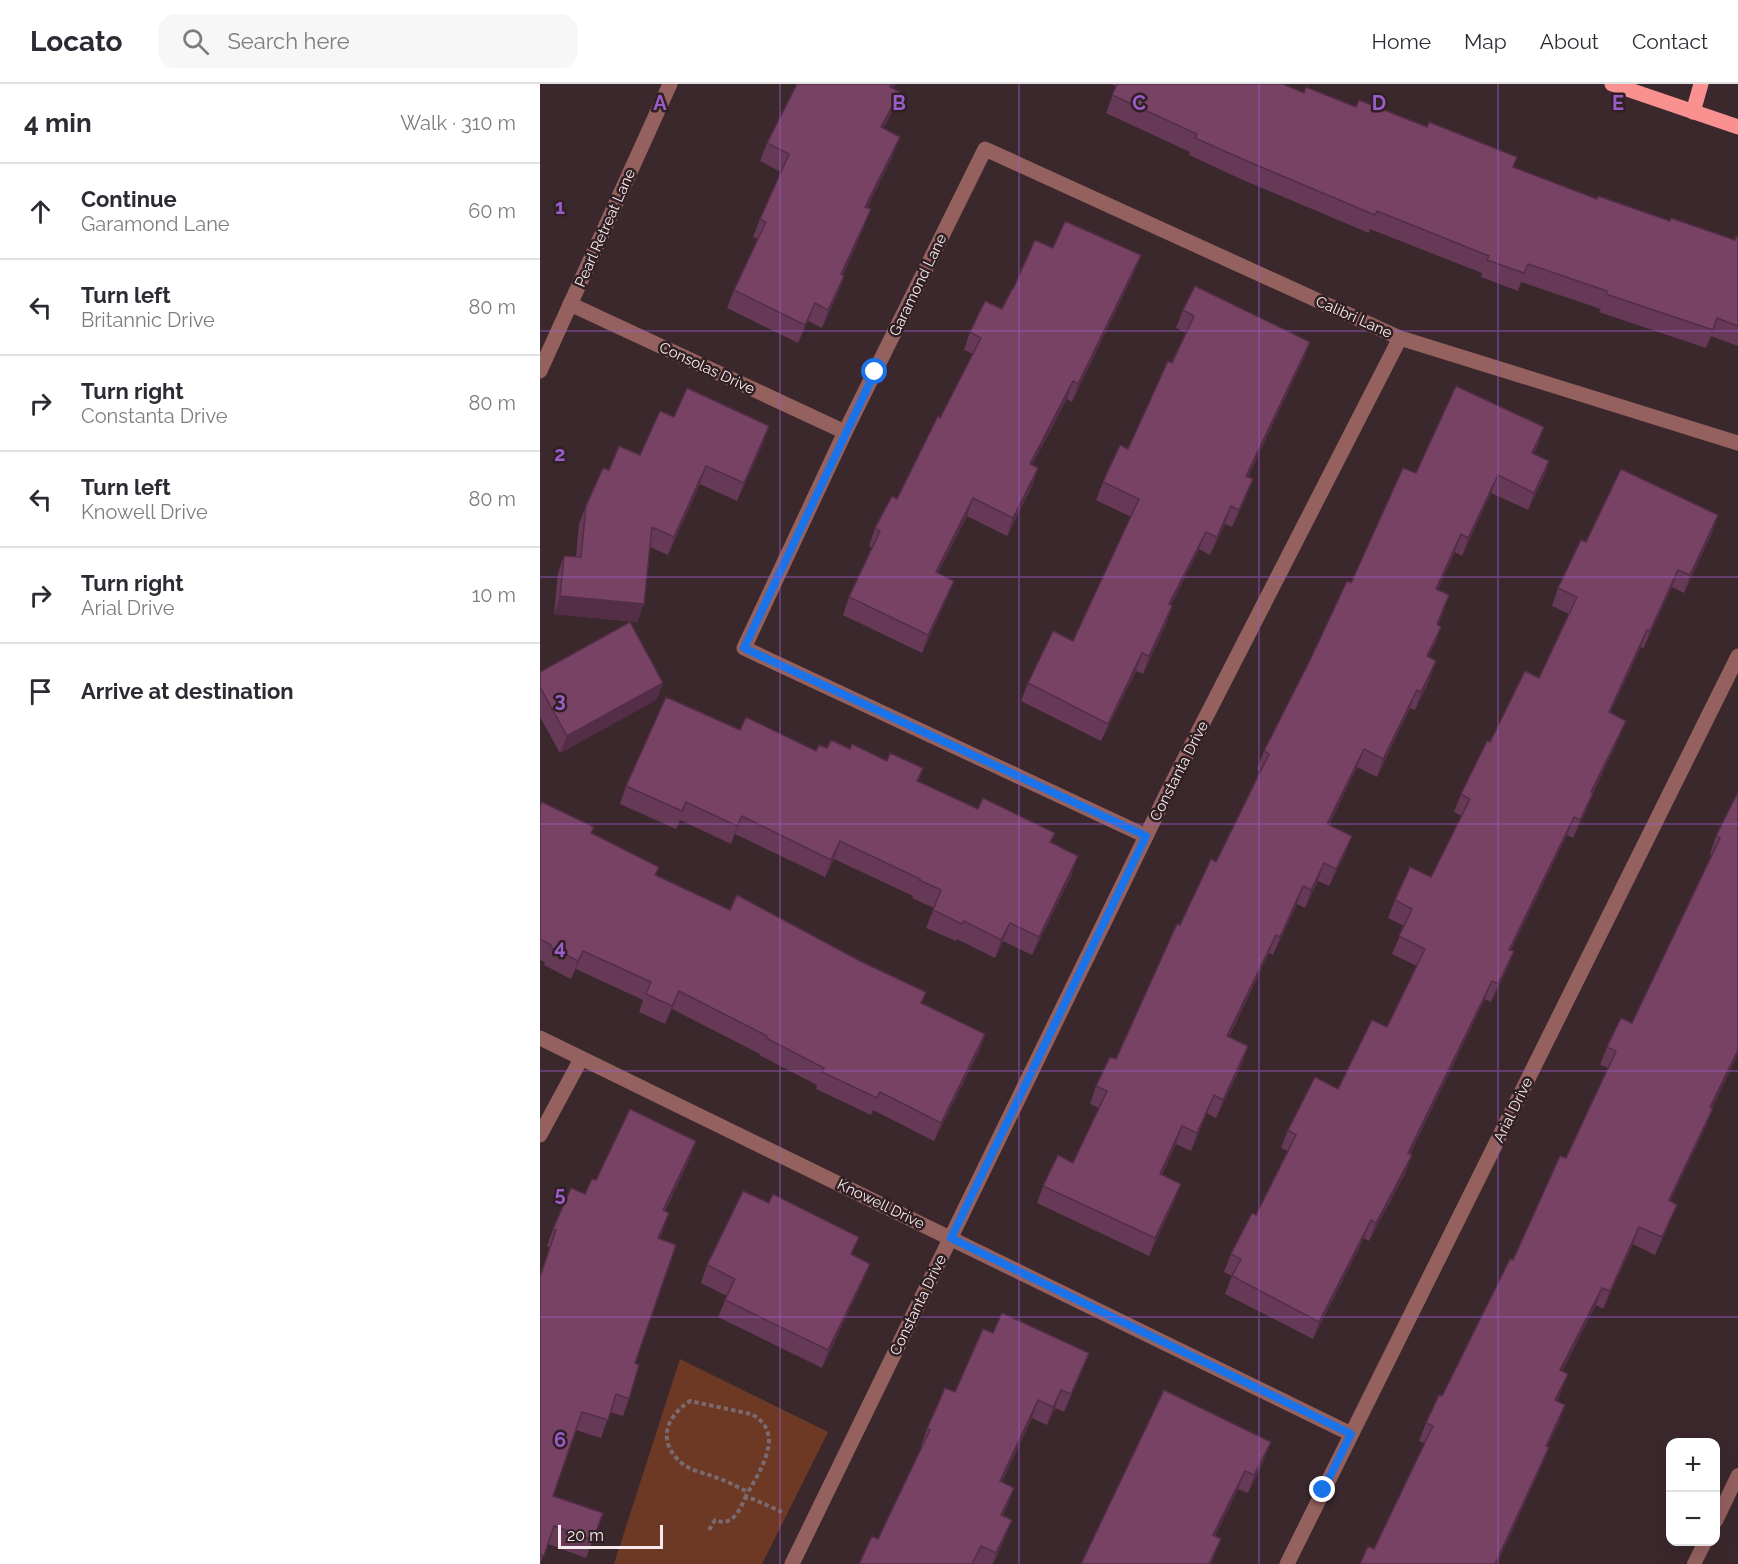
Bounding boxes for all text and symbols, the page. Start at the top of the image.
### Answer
search box [158,14,578,68]
text: Locato [30,25,122,58]
icon: search [179,25,212,58]
text: Search here [227,28,350,54]
text: Home [1372,29,1431,54]
text: Map [1464,29,1507,54]
text: About [1540,29,1599,54]
text: Contact [1632,29,1708,54]
text: A [653,91,667,115]
text: B [892,91,906,115]
text: C [1132,91,1146,115]
text: D [1372,91,1386,115]
text: E [1612,91,1624,115]
text: 4 min [24,108,92,138]
text: Walk · 310 m [400,111,516,135]
street label: Pearl Retreat Lane [571,166,639,290]
text: Continue [81,186,177,212]
icon: ahead [24,195,57,228]
text: 1 [555,195,565,219]
text: 60 m [468,199,516,223]
text: Garamond Lane [81,212,230,236]
street label: Garamond Lane [885,231,951,339]
text: Turn left [81,282,171,308]
icon: left [24,291,57,324]
street label: Calibri Lane [1313,292,1395,342]
text: 80 m [468,295,516,319]
text: Britannic Drive [81,308,215,332]
street label: Consolas Drive [656,338,758,398]
route start [861,358,887,384]
text: Turn right [81,378,184,404]
icon: right [24,387,57,420]
text: 80 m [468,391,516,415]
text: Constanta Drive [81,404,228,428]
text: 2 [554,442,566,466]
text: Turn left [81,474,171,500]
icon: left [24,483,57,516]
text: 80 m [468,487,516,511]
text: Knowell Drive [81,500,208,524]
text: Turn right [81,570,184,596]
icon: right [24,579,57,612]
text: 10 m [472,583,516,607]
text: Arial Drive [81,596,174,620]
icon: arrive [24,675,57,708]
text: Arrive at destination [81,678,294,704]
text: 3 [554,688,566,712]
street label: Constanta Drive [1146,718,1212,824]
text: 4 [554,935,566,959]
street label: Arial Drive [1490,1074,1537,1145]
street label: Knowell Drive [834,1175,928,1233]
text: 5 [554,1182,566,1206]
street label: Constanta Drive [886,1252,950,1358]
text: 6 [554,1428,566,1452]
map controls [1666,1438,1720,1546]
button: + [1666,1438,1720,1492]
route end [1309,1476,1335,1502]
button: − [1666,1492,1720,1546]
scale bar [558,1522,663,1550]
text: 20 m [567,1526,604,1545]

